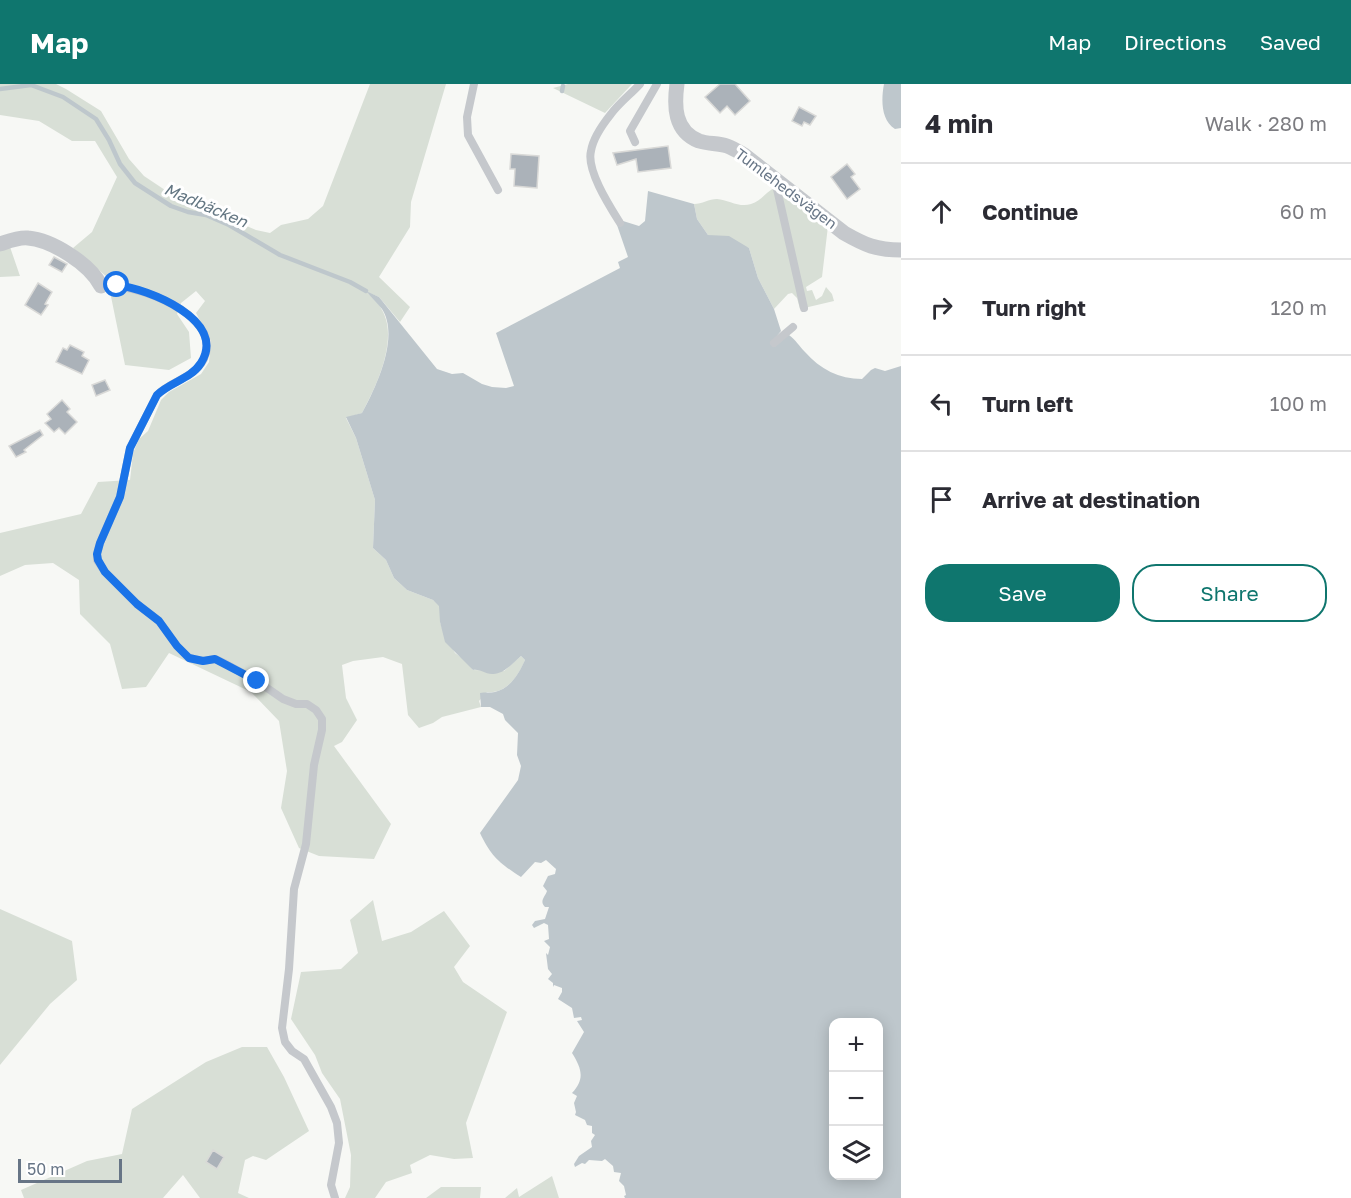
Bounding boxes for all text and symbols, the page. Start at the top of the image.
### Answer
text: Map [30,26,88,59]
text: Map [1048,29,1091,55]
text: Directions [1124,29,1227,55]
text: Saved [1260,29,1321,55]
text: 4 min [925,108,993,139]
text: Walk · 280 m [1205,111,1327,135]
street label: Tumlehedsvägen [732,144,841,232]
water label: Madbäcken [162,179,252,232]
icon: ahead [925,195,958,228]
text: Continue [982,198,1078,225]
text: 60 m [1280,199,1327,223]
route start [103,271,129,297]
icon: right [925,291,958,324]
text: Turn right [982,294,1086,321]
text: 120 m [1271,295,1327,319]
icon: left [925,387,958,420]
text: Turn left [982,390,1073,417]
text: 100 m [1270,391,1327,415]
icon: arrive [925,483,958,516]
text: Arrive at destination [982,486,1200,513]
button: Save [925,564,1120,622]
button: Share [1132,564,1327,622]
route end [243,667,269,693]
map controls [829,1018,883,1180]
button: + [829,1018,883,1072]
button: − [829,1072,883,1126]
button: layers [829,1126,883,1180]
scale bar [18,1156,122,1184]
text: 50 m [27,1159,64,1179]

